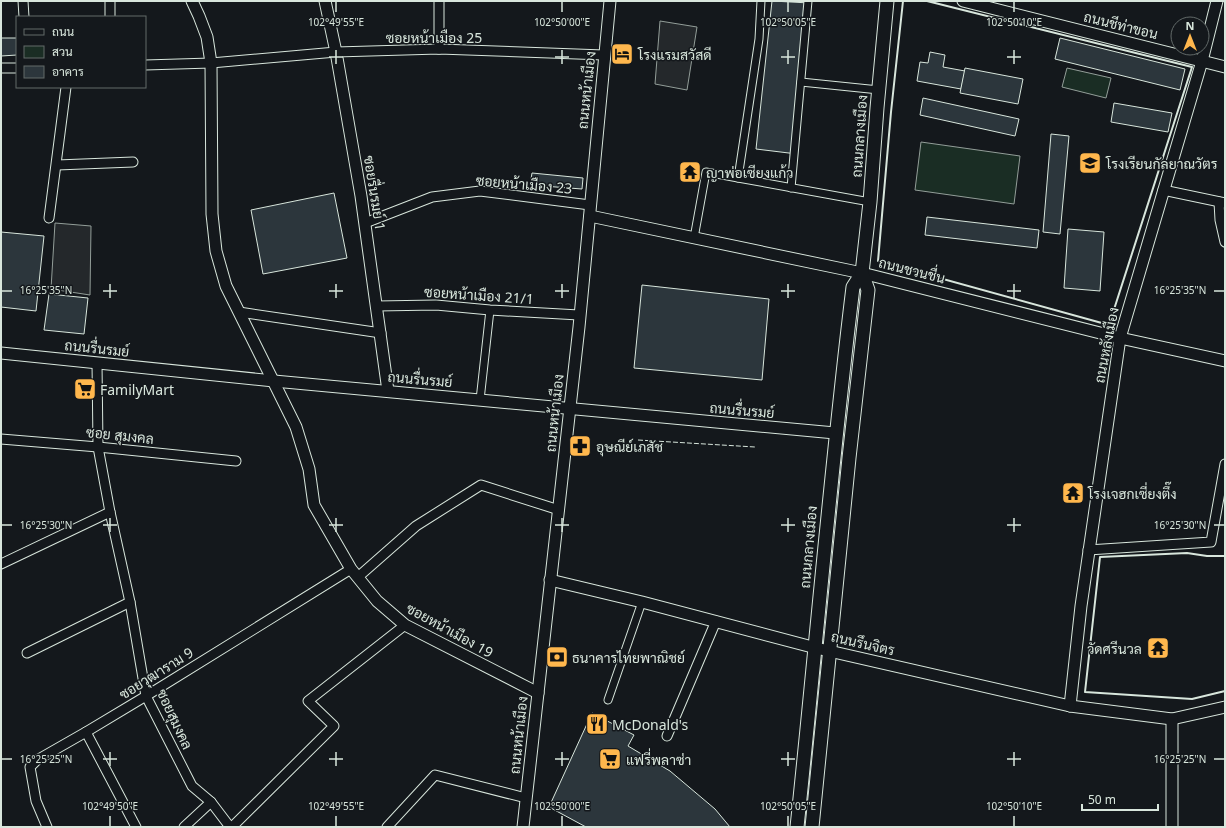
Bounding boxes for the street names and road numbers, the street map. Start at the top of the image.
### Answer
street label: ถนนชีท่าขอน [1082,7,1160,43]
street label: ซอยหน้าเมือง 25 [386,28,482,47]
street label: ถนนหน้าเมือง [572,50,600,130]
street label: ถนนกลางเมือง [847,94,871,178]
street label: ซอยรื่นรมย์ 1 [360,154,392,232]
street label: ซอยหน้าเมือง 23 [475,170,573,198]
street label: ถนนชวนชื่น [877,251,948,287]
street label: ซอยหน้าเมือง 21/1 [424,282,534,308]
street label: ถนนหลังเมือง [1089,305,1123,385]
street label: ถนนรื่นรมย์ [64,333,131,361]
street label: ถนนรื่นรมย์ [387,365,453,391]
street label: ถนนหน้าเมือง [540,373,568,453]
street label: ถนนรื่นรมย์ [709,396,775,422]
street label: ซอย สุมงคล [85,422,155,449]
street label: ถนนกลางเมือง [795,505,821,589]
street label: ซอยหน้าเมือง 19 [403,598,497,662]
street label: ถนนรึนจิตร [829,626,897,660]
street label: ซอยวุฒาราม 9 [115,643,197,704]
street label: ซอยสุมงคล [152,686,197,753]
street label: ถนนหน้าเมือง [504,695,532,775]

